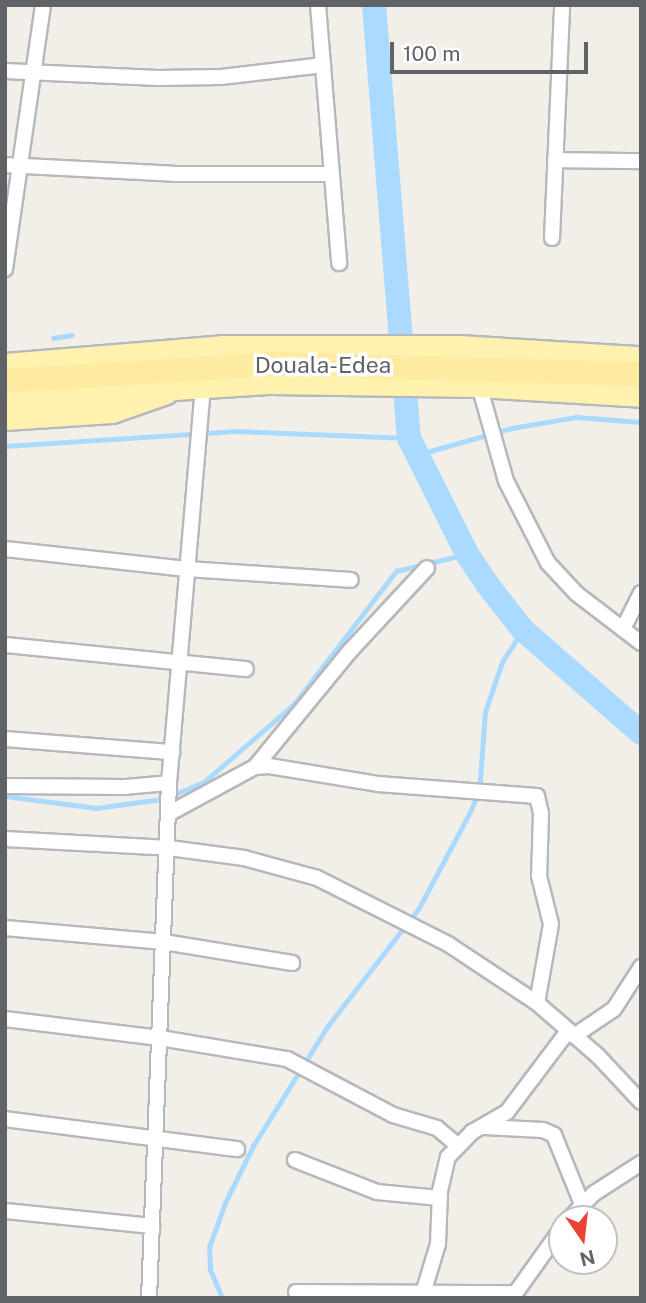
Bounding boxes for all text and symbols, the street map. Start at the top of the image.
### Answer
scale bar [394,28,592,72]
text: 100 m [403,41,460,66]
street label: Douala-Edea [255,351,391,379]
north arrow [548,1205,618,1275]
text: N [578,1246,597,1271]

